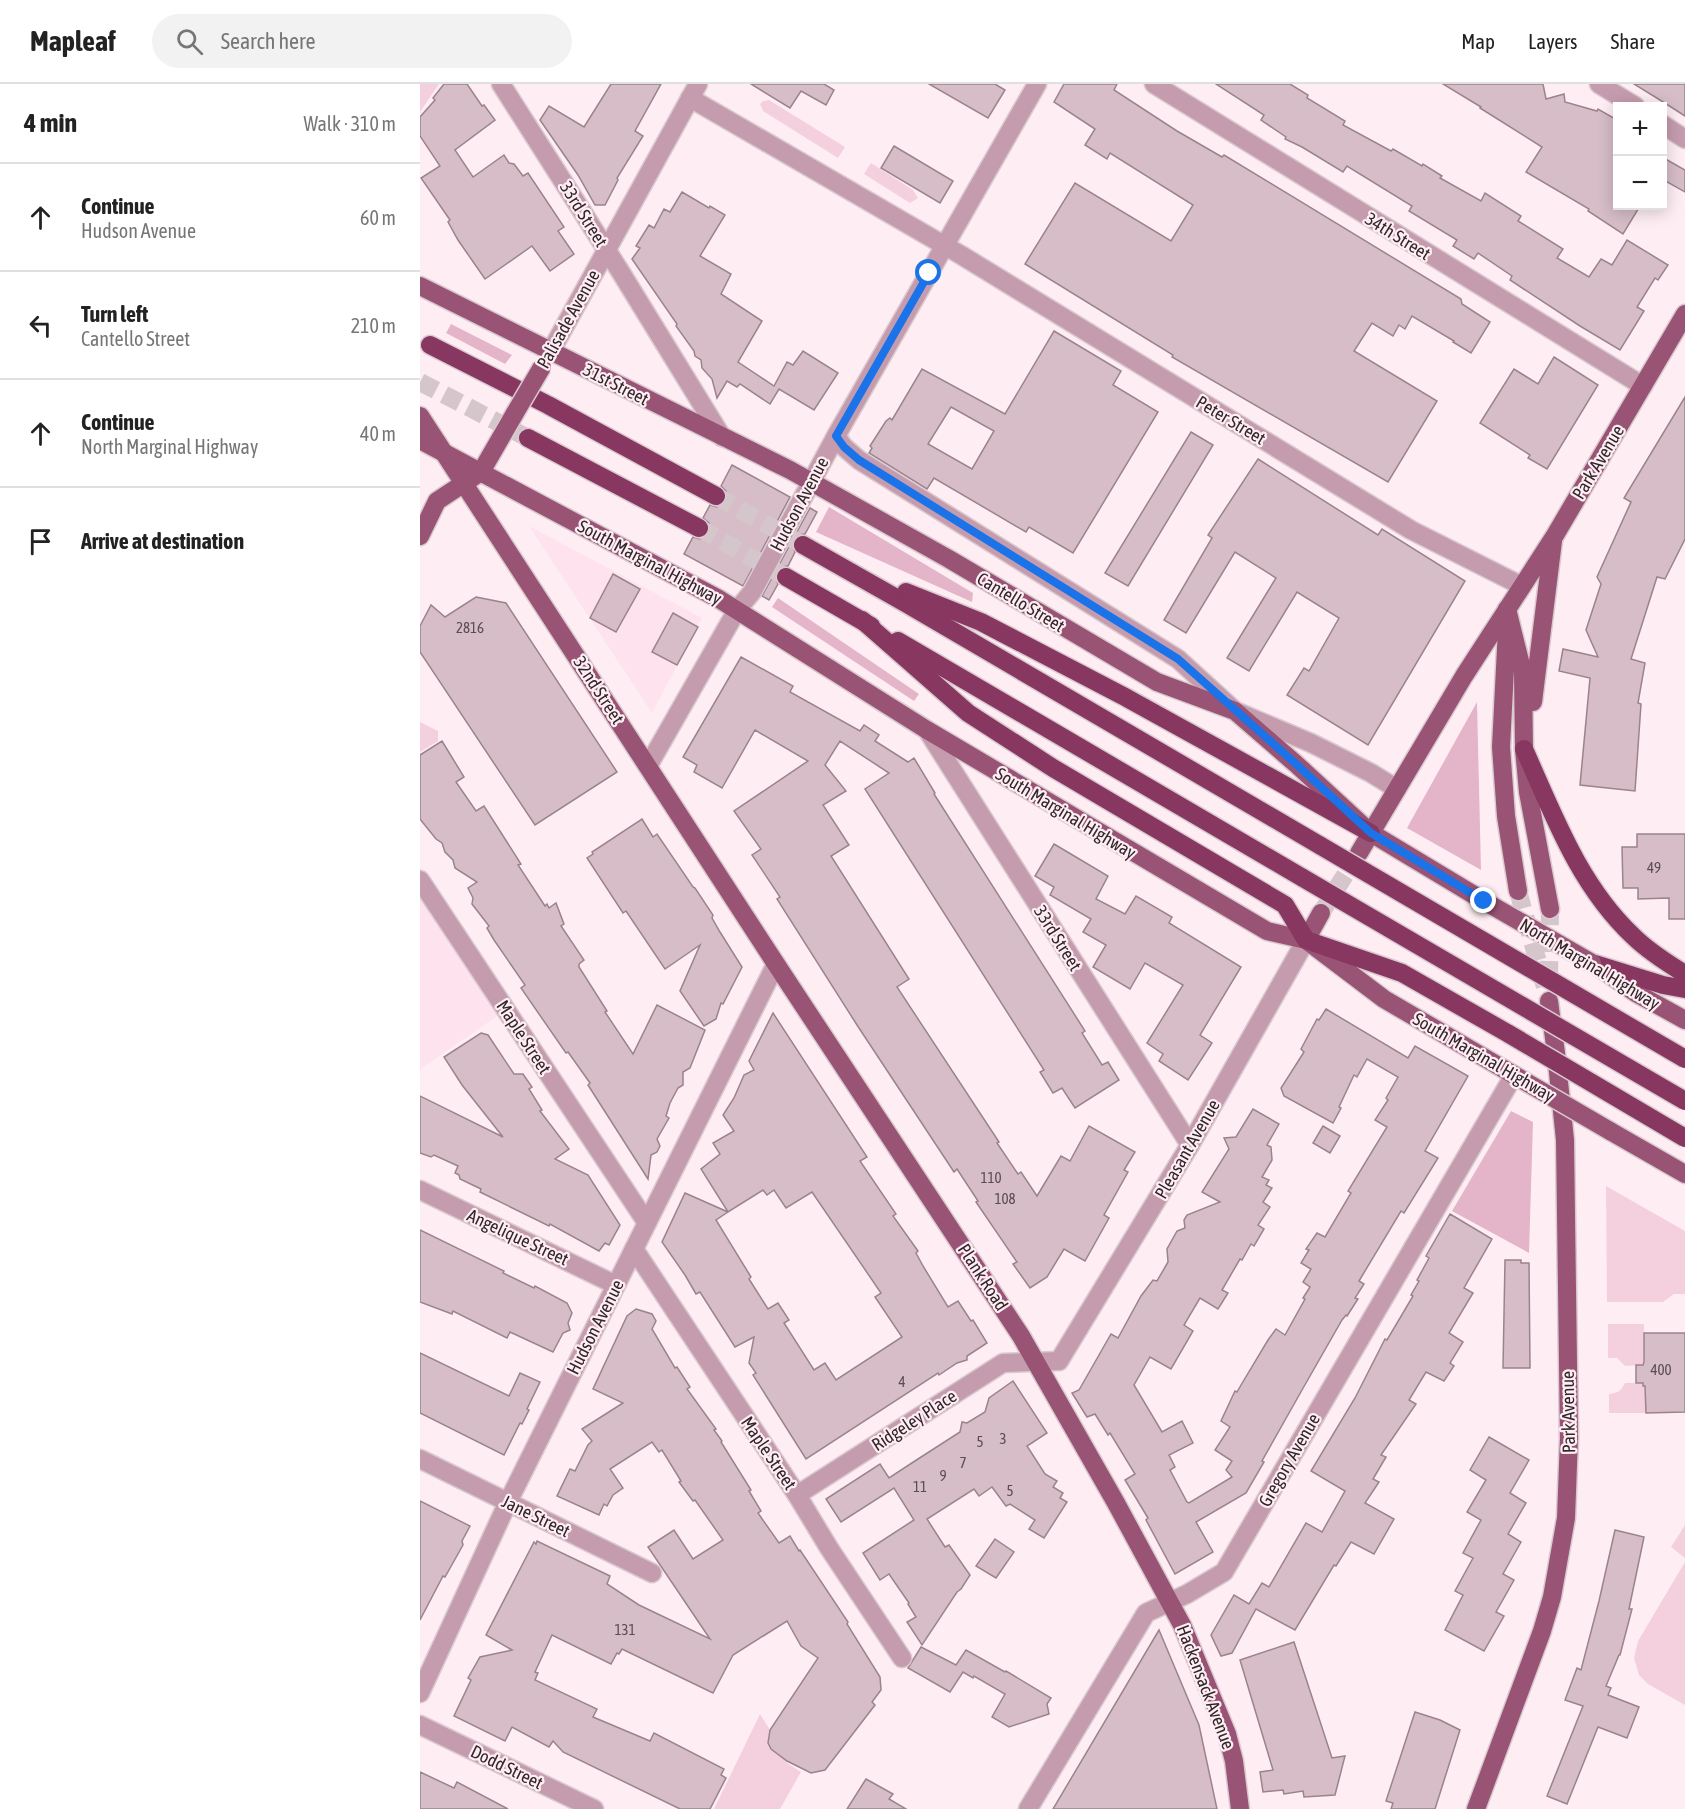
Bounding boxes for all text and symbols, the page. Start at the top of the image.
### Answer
search box [152,14,572,68]
text: Mapleaf [30,25,116,57]
icon: search [173,25,206,58]
text: Search here [221,28,316,54]
text: Map [1461,29,1495,53]
text: Layers [1528,29,1578,53]
text: Share [1611,29,1655,53]
map controls [1613,102,1667,210]
button: + [1613,102,1667,156]
text: 4 min [24,108,77,138]
text: Walk · 310 m [304,112,396,135]
button: − [1613,156,1667,210]
street label: 33rd Street [556,178,612,250]
text: Continue [81,193,155,219]
icon: ahead [24,201,57,234]
text: 60 m [360,206,396,229]
street label: 34th Street [1362,208,1434,264]
text: Hudson Avenue [81,219,196,242]
route start [915,259,941,285]
street label: Palisade Avenue [532,266,604,372]
text: Turn left [81,301,148,327]
icon: left [24,309,57,342]
text: 210 m [351,314,396,337]
text: Cantello Street [81,327,190,350]
street label: 31st Street [580,359,652,409]
street label: Peter Street [1192,391,1270,449]
text: Continue [81,409,155,435]
icon: ahead [24,417,57,450]
street label: Park Avenue [1568,421,1628,503]
text: 40 m [360,422,396,445]
text: North Marginal Highway [81,435,258,458]
street label: Hudson Avenue [765,453,833,555]
street label: South Marginal Highway [574,515,726,609]
icon: arrive [24,525,57,558]
text: Arrive at destination [81,528,244,554]
street label: Cantello Street [974,568,1068,636]
house number: 2816 [456,619,484,636]
street label: 32nd Street [569,652,629,728]
street label: South Marginal Highway [992,763,1140,863]
house number: 49 [1647,859,1661,876]
route end [1470,887,1496,913]
street label: 33rd Street [1030,902,1086,974]
street label: North Marginal Highway [1516,914,1664,1014]
street label: Maple Street [492,996,556,1078]
street label: South Marginal Highway [1409,1008,1559,1106]
street label: Pleasant Avenue [1150,1096,1224,1202]
house number: 110 [980,1169,1002,1186]
house number: 108 [994,1190,1016,1207]
street label: Angelique Street [464,1204,572,1270]
street label: Plank Road [954,1240,1012,1314]
street label: Hudson Avenue [562,1276,628,1378]
house number: 400 [1650,1361,1672,1378]
street label: Park Avenue [1557,1371,1579,1453]
house number: 4 [898,1373,906,1390]
street label: Ridgeley Place [868,1385,960,1455]
street label: Gregory Avenue [1254,1410,1324,1510]
street label: Maple Street [737,1412,801,1494]
house number: 3 [999,1430,1007,1447]
house number: 5 [976,1433,984,1450]
house number: 7 [959,1454,967,1471]
house number: 9 [939,1467,947,1484]
house number: 11 [913,1478,927,1495]
house number: 5 [1006,1482,1014,1499]
street label: Jane Street [499,1491,573,1541]
house number: 131 [614,1621,636,1638]
street label: Hackensack Avenue [1173,1622,1239,1752]
street label: Dodd Street [468,1741,546,1793]

